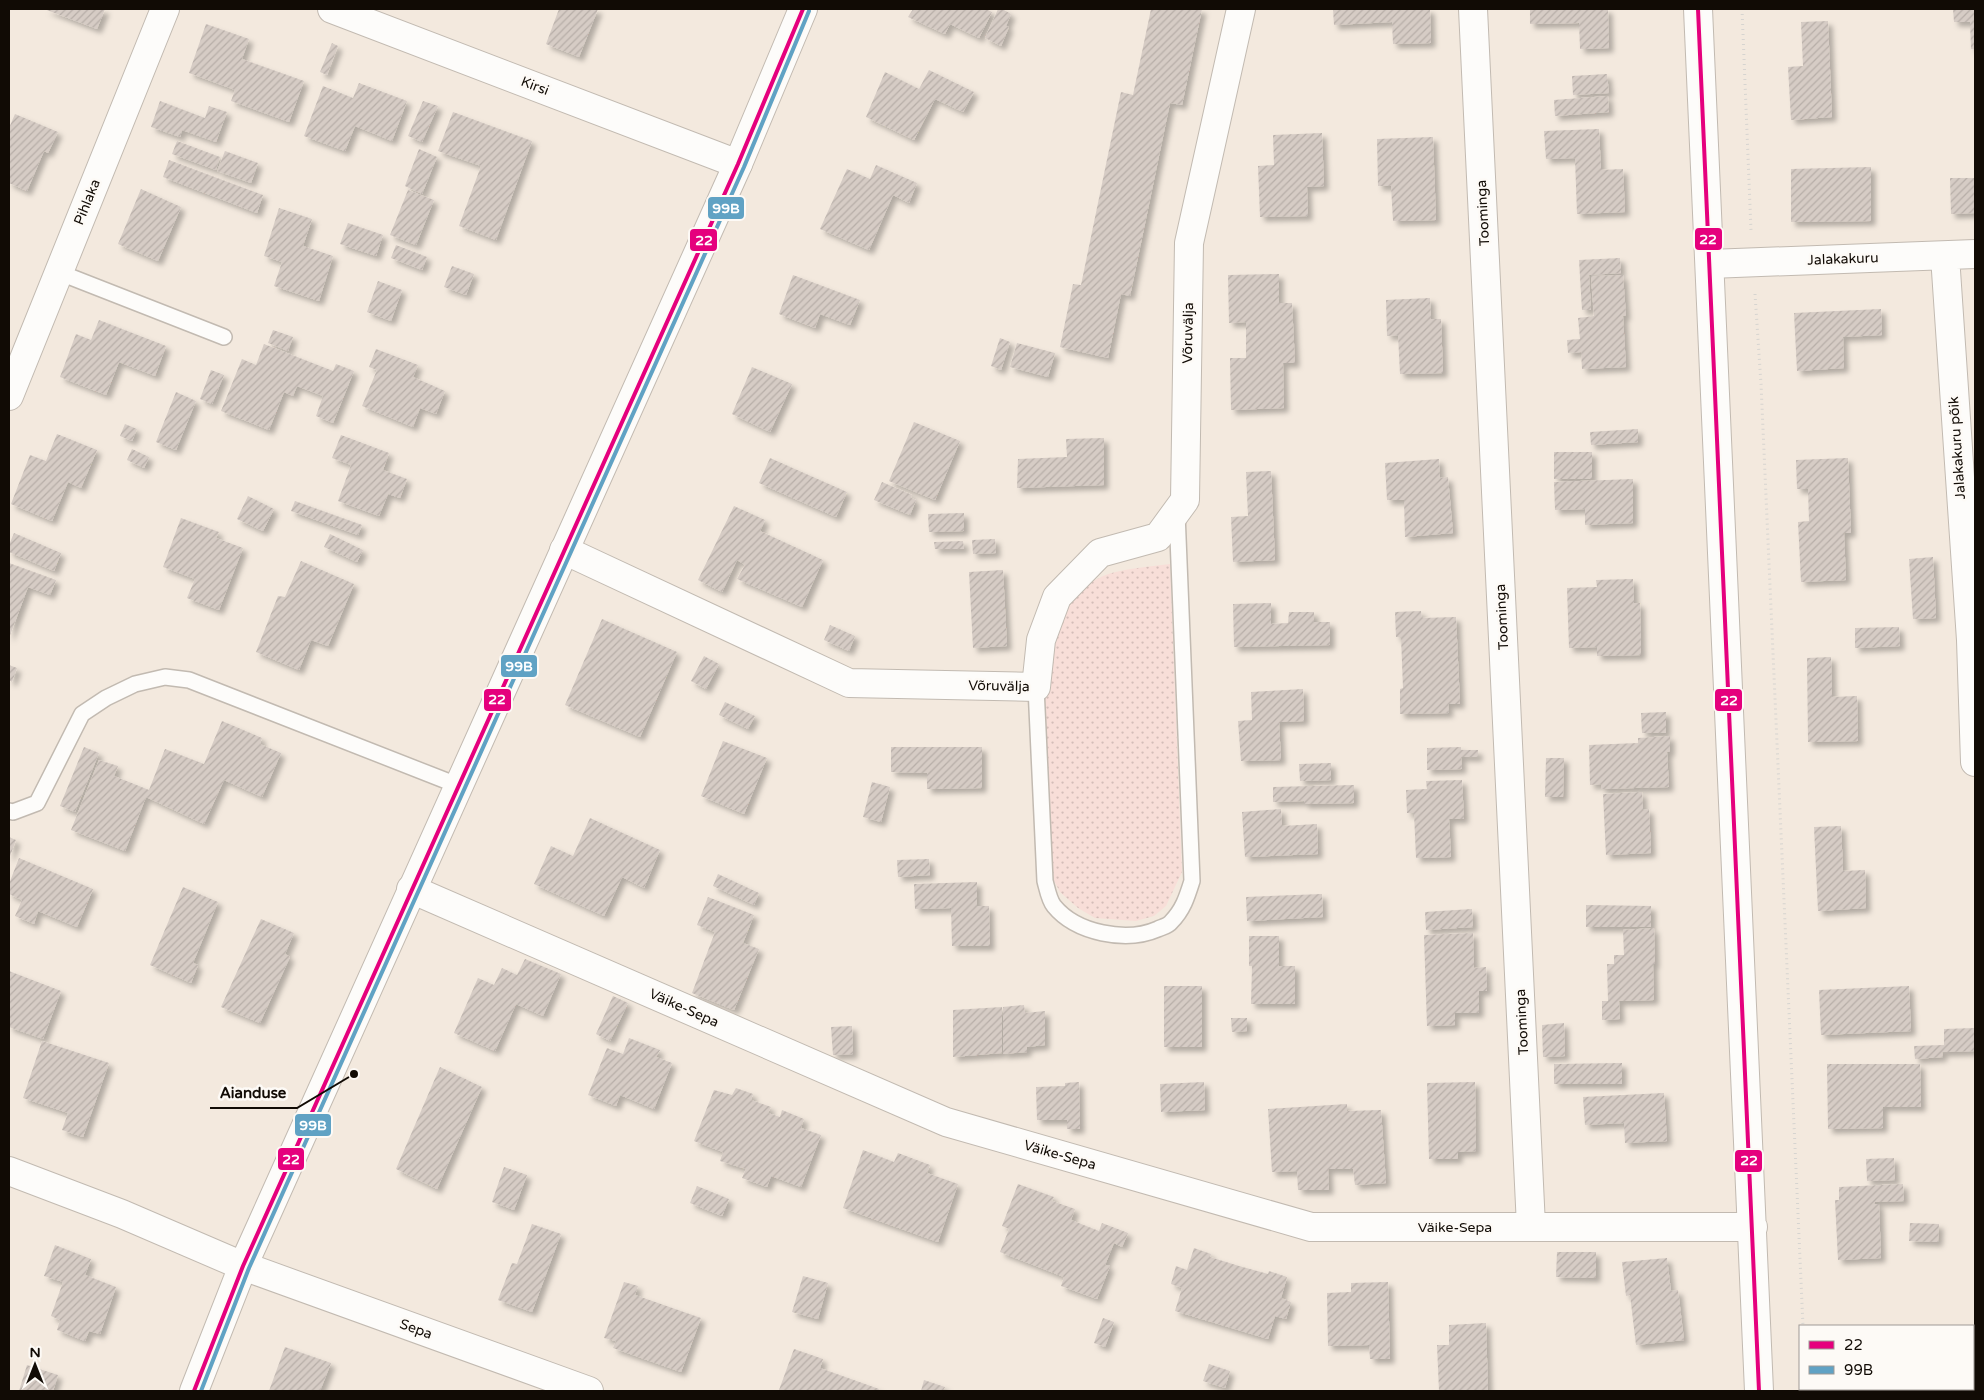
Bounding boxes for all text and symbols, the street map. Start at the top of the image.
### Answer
street label: Kirsi [519,73,551,99]
street label: Pihlaka [70,177,104,227]
street label: Toominga [1473,179,1493,247]
line badge: 99B [707,196,745,220]
text: 99B [712,200,740,217]
line badge: 22 [1694,227,1723,251]
line badge: 22 [689,228,718,252]
text: 22 [1699,231,1717,248]
text: 22 [695,232,713,249]
street label: Jalakakuru [1807,249,1879,269]
street label: Võruvälja [1179,302,1197,364]
street label: Jalakakuru põik [1945,396,1969,500]
street label: Toominga [1492,583,1512,651]
line badge: 99B [500,654,538,678]
text: 99B [505,658,533,675]
street label: Võruvälja [968,677,1030,695]
line badge: 22 [483,688,512,712]
line badge: 22 [1714,688,1743,712]
text: 22 [488,691,506,708]
text: 22 [1720,692,1738,709]
street label: Väike-Sepa [647,985,721,1031]
street label: Toominga [1512,988,1532,1056]
callout: Aianduse [210,1078,297,1108]
text: Aianduse [220,1084,287,1102]
line badge: 99B [294,1113,332,1137]
text: 99B [299,1117,327,1134]
street label: Väike-Sepa [1022,1137,1098,1173]
line badge: 22 [277,1147,305,1171]
line badge: 22 [1734,1149,1763,1173]
text: 22 [282,1151,300,1168]
text: 22 [1740,1152,1758,1169]
street label: Väike-Sepa [1418,1219,1492,1236]
street label: Sepa [397,1315,435,1343]
legend [1799,1325,1974,1390]
text: 22 [1844,1336,1863,1354]
north arrow [10,1340,60,1390]
text: N [29,1344,41,1361]
text: 99B [1844,1361,1873,1379]

